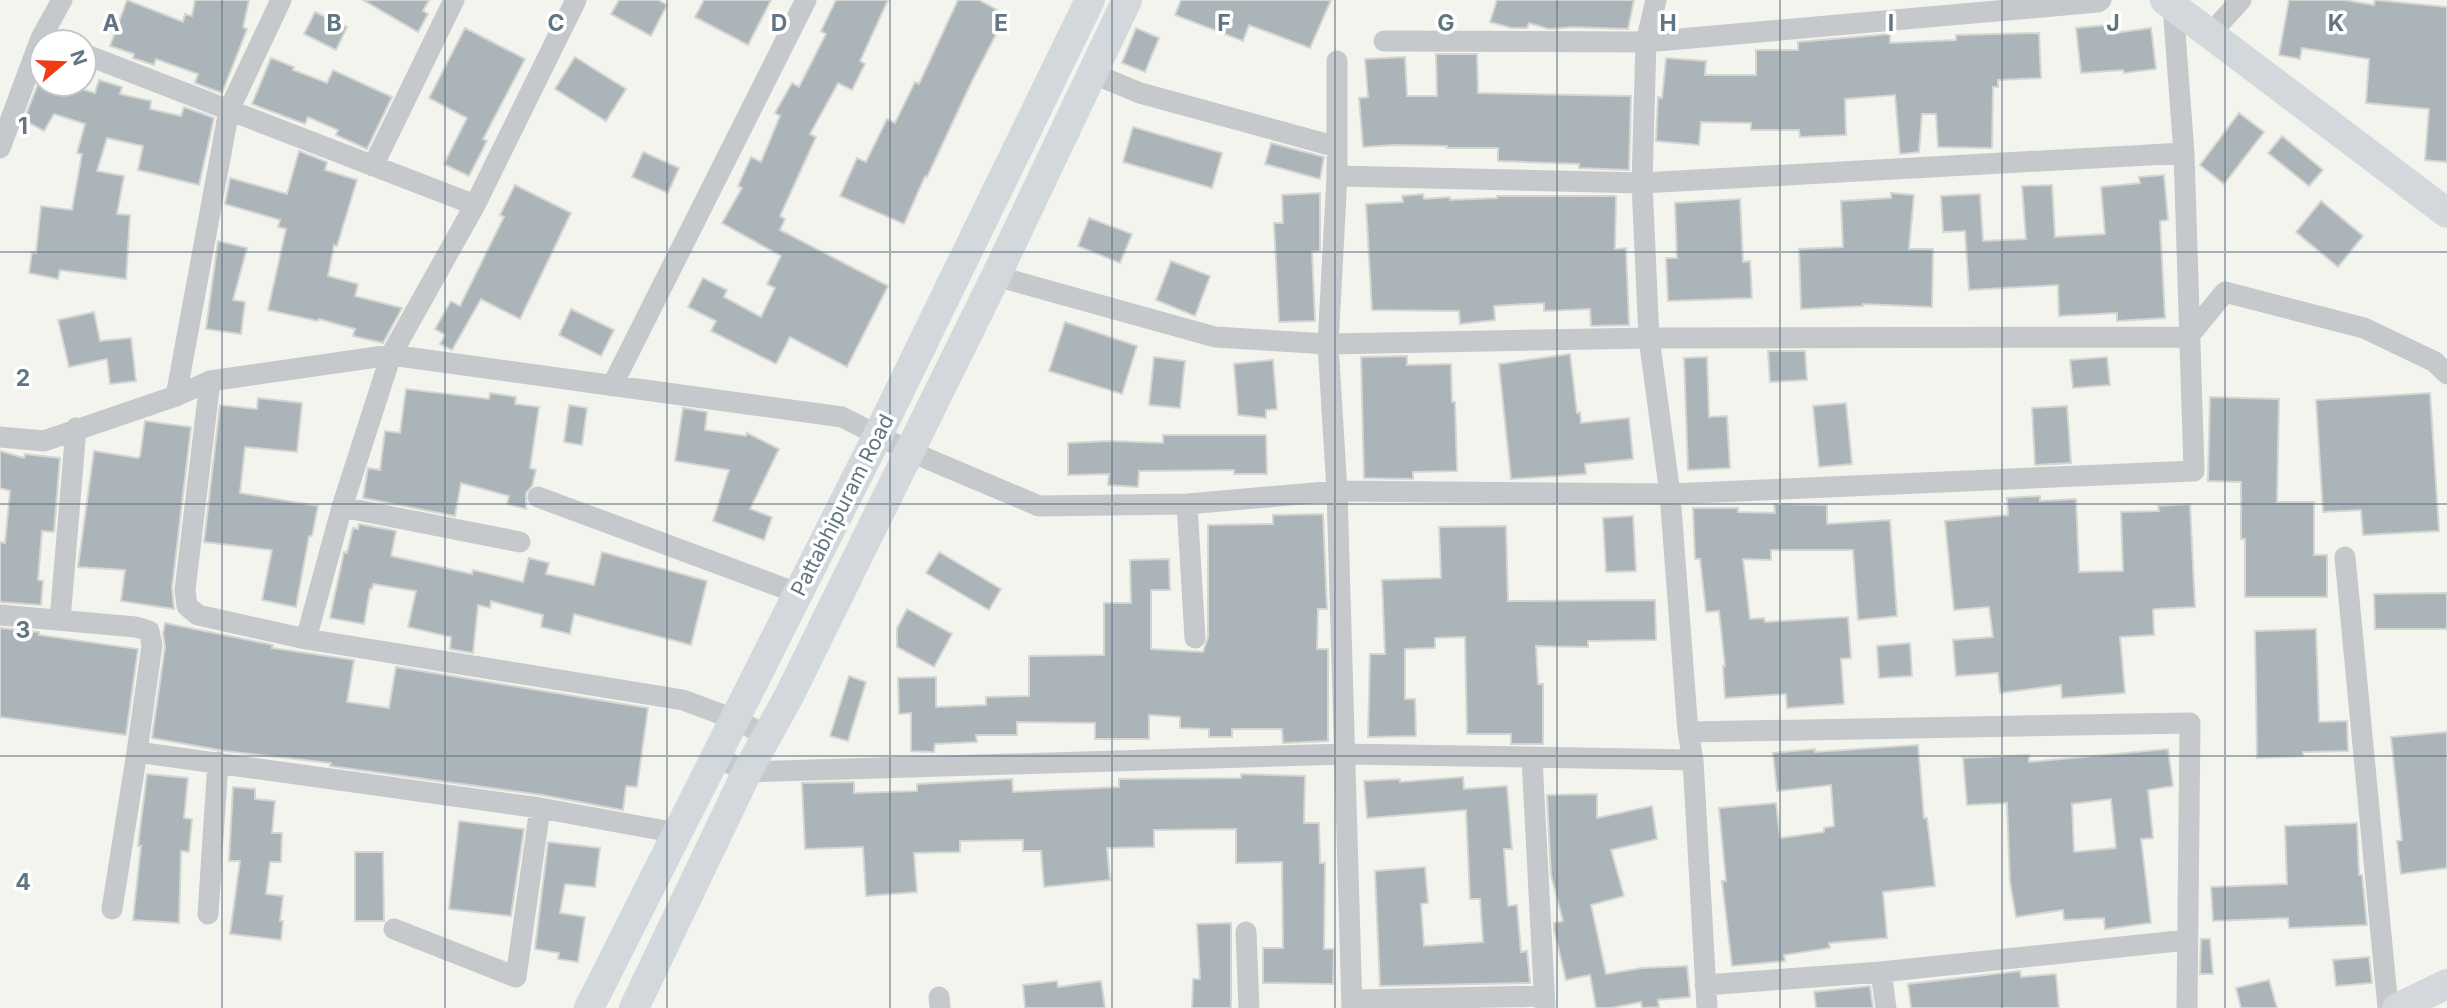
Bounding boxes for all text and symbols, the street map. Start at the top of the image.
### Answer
text: A [102,9,120,37]
text: B [326,9,342,37]
text: C [547,9,565,37]
text: D [771,9,787,37]
text: E [994,9,1008,37]
text: F [1217,9,1231,37]
text: G [1437,9,1455,37]
text: H [1659,9,1677,37]
text: I [1888,9,1894,37]
text: J [2106,9,2120,37]
text: K [2328,9,2344,37]
north arrow [28,28,98,98]
text: N [65,47,92,68]
text: 1 [18,112,28,140]
text: 2 [16,364,30,392]
street label: Pattabhipuram Road [785,410,899,600]
text: 3 [16,616,30,644]
text: 4 [15,868,31,896]

